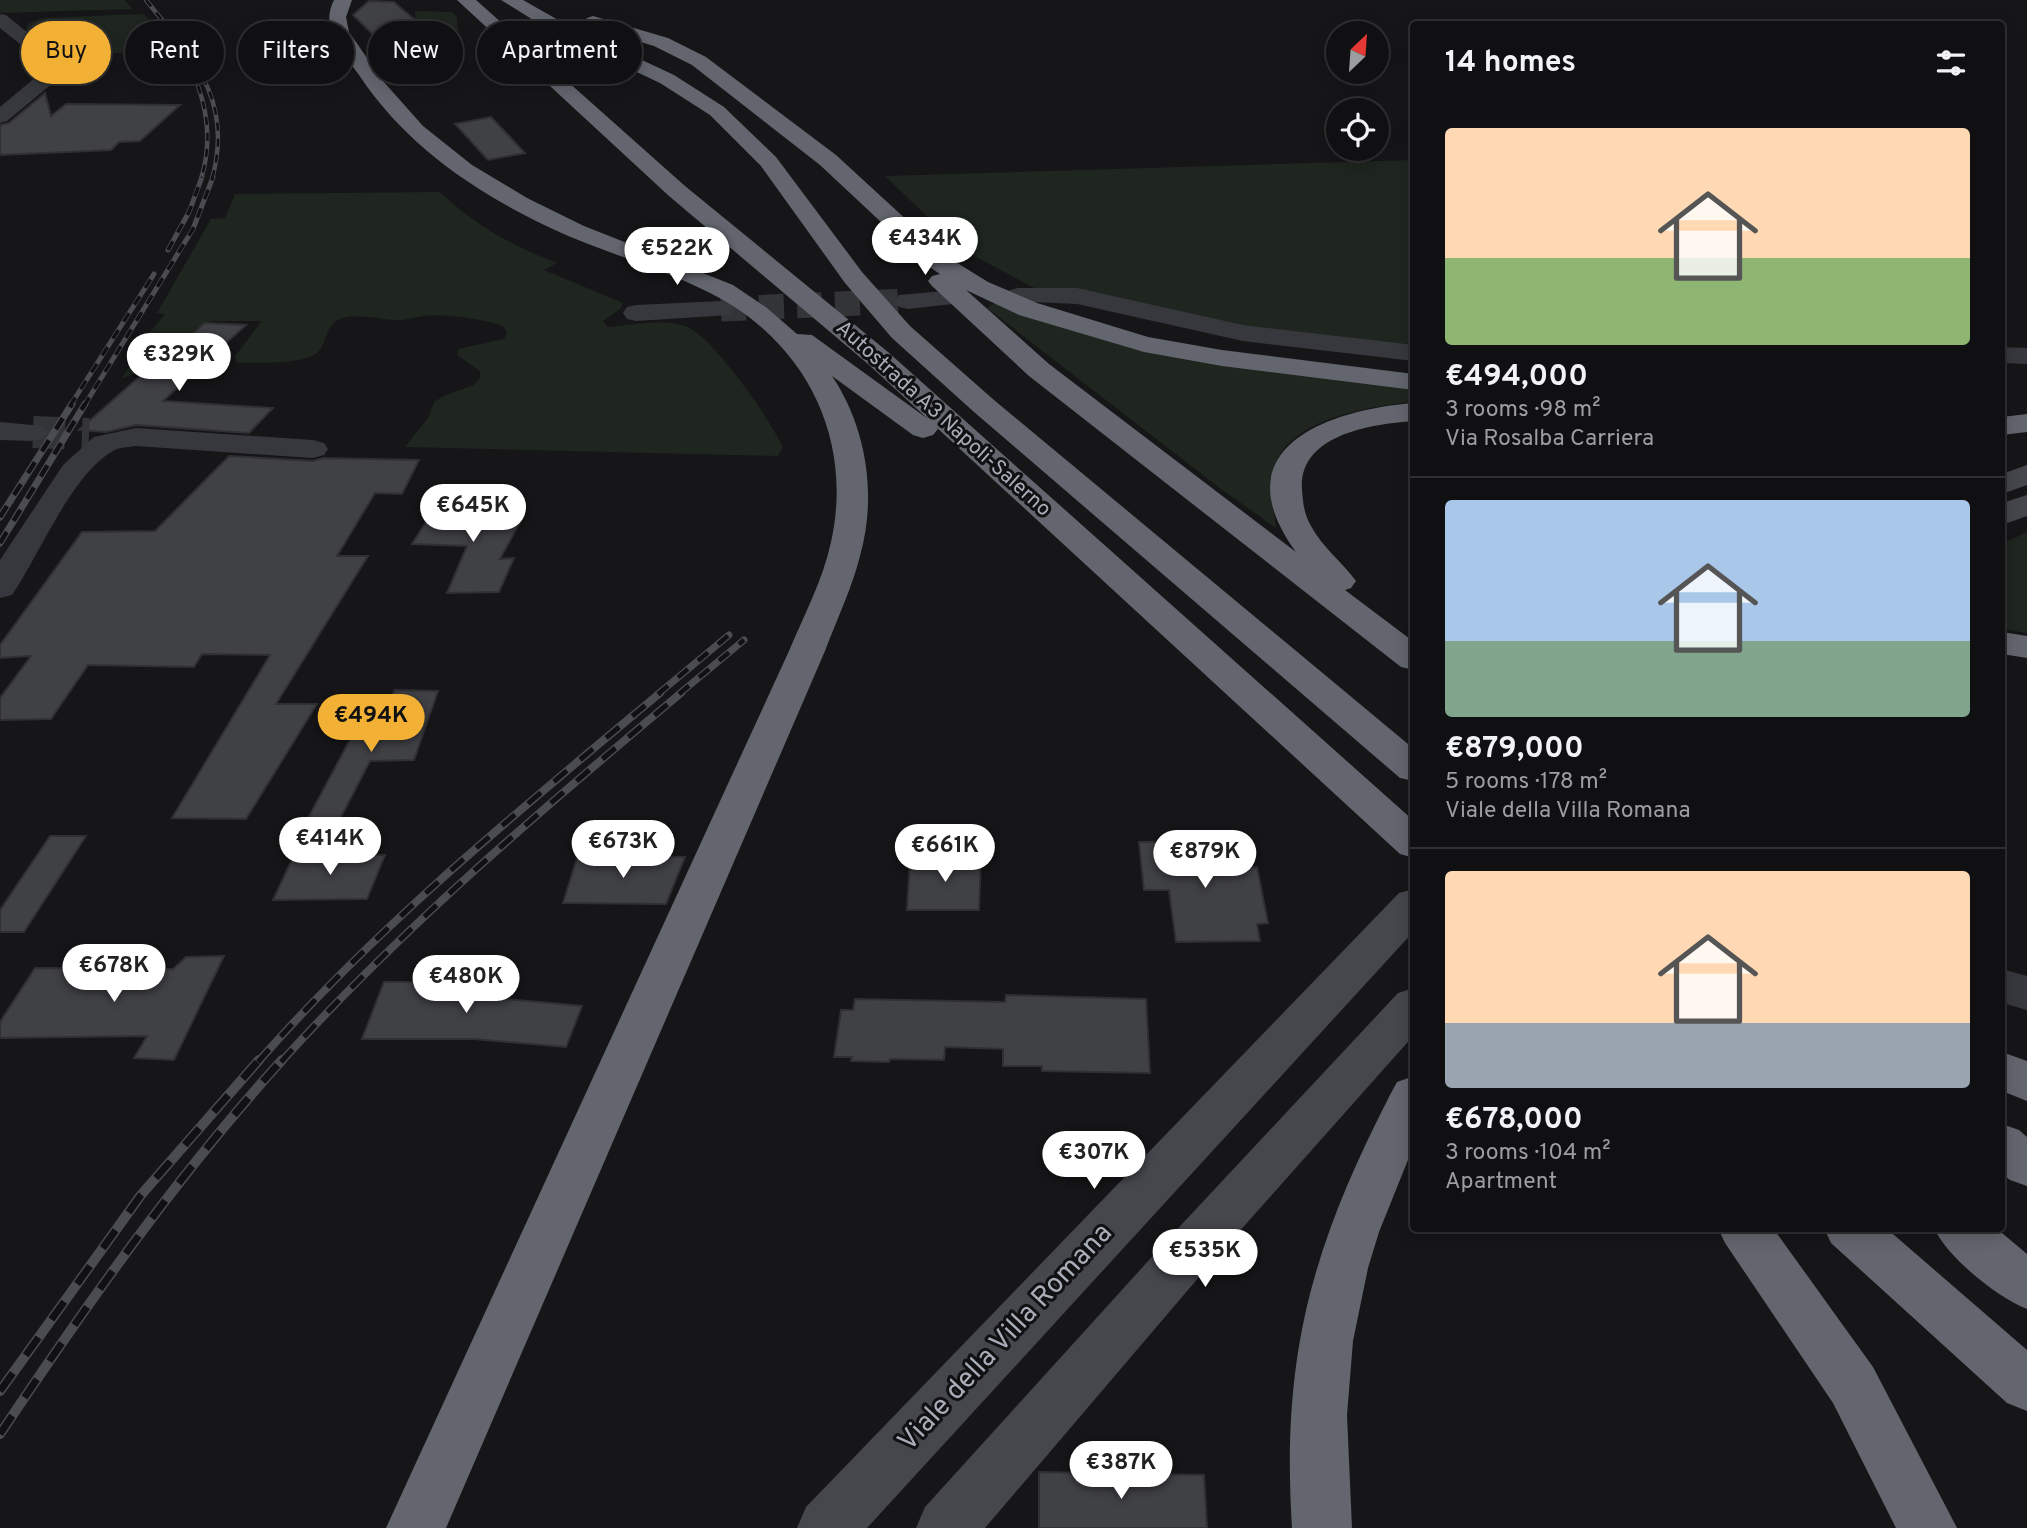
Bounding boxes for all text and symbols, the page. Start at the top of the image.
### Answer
chip: Buy [21,21,111,84]
chip: Rent [125,21,224,84]
chip: Filters [238,21,354,84]
chip: New [368,21,463,84]
chip: Apartment [477,21,642,84]
north arrow [1326,21,1390,84]
map controls [1326,21,1389,161]
icon: filters [1932,44,1970,82]
text: 14 homes [1445,45,1576,82]
button: locate [1326,98,1389,161]
icon: home [1645,173,1771,299]
pin: €434K [876,218,974,277]
text: €434K [888,225,962,254]
pin: €522K [628,228,726,287]
text: €522K [640,235,714,264]
street label: Autostrada A3 Napoli-Salerno [830,315,1056,523]
pin: €329K [130,334,228,393]
text: €329K [143,341,215,370]
text: €494,000 [1445,359,1588,396]
text: 3 rooms · 98 m² [1445,396,1601,425]
text: Via Rosalba Carriera [1445,425,1654,454]
pin: €645K [424,484,522,544]
text: €645K [436,492,510,521]
icon: home [1645,545,1771,671]
pin: €494K [322,694,420,754]
text: €494K [334,702,408,731]
text: €879,000 [1445,731,1584,768]
text: 5 rooms · 178 m² [1445,768,1607,797]
text: Viale della Villa Romana [1445,797,1691,826]
pin: €414K [281,818,379,877]
pin: €673K [574,820,672,880]
pin: €661K [896,824,994,884]
text: €414K [295,825,365,854]
text: €673K [588,828,658,857]
pin: €879K [1156,830,1254,890]
text: €661K [911,832,979,861]
text: €879K [1169,838,1241,867]
icon: home [1645,916,1771,1042]
pin: €678K [65,944,163,1004]
text: €678K [78,952,150,981]
pin: €480K [417,956,515,1015]
text: €480K [429,963,503,992]
text: €678,000 [1445,1102,1583,1139]
pin: €307K [1045,1132,1143,1191]
text: €307K [1058,1139,1130,1168]
text: 3 rooms · 104 m² [1445,1139,1610,1168]
text: Apartment [1445,1168,1557,1197]
street label: Viale della Villa Romana [891,1216,1121,1460]
pin: €535K [1156,1230,1254,1289]
text: €535K [1169,1237,1241,1266]
pin: €387K [1072,1442,1170,1501]
text: €387K [1086,1449,1156,1478]

